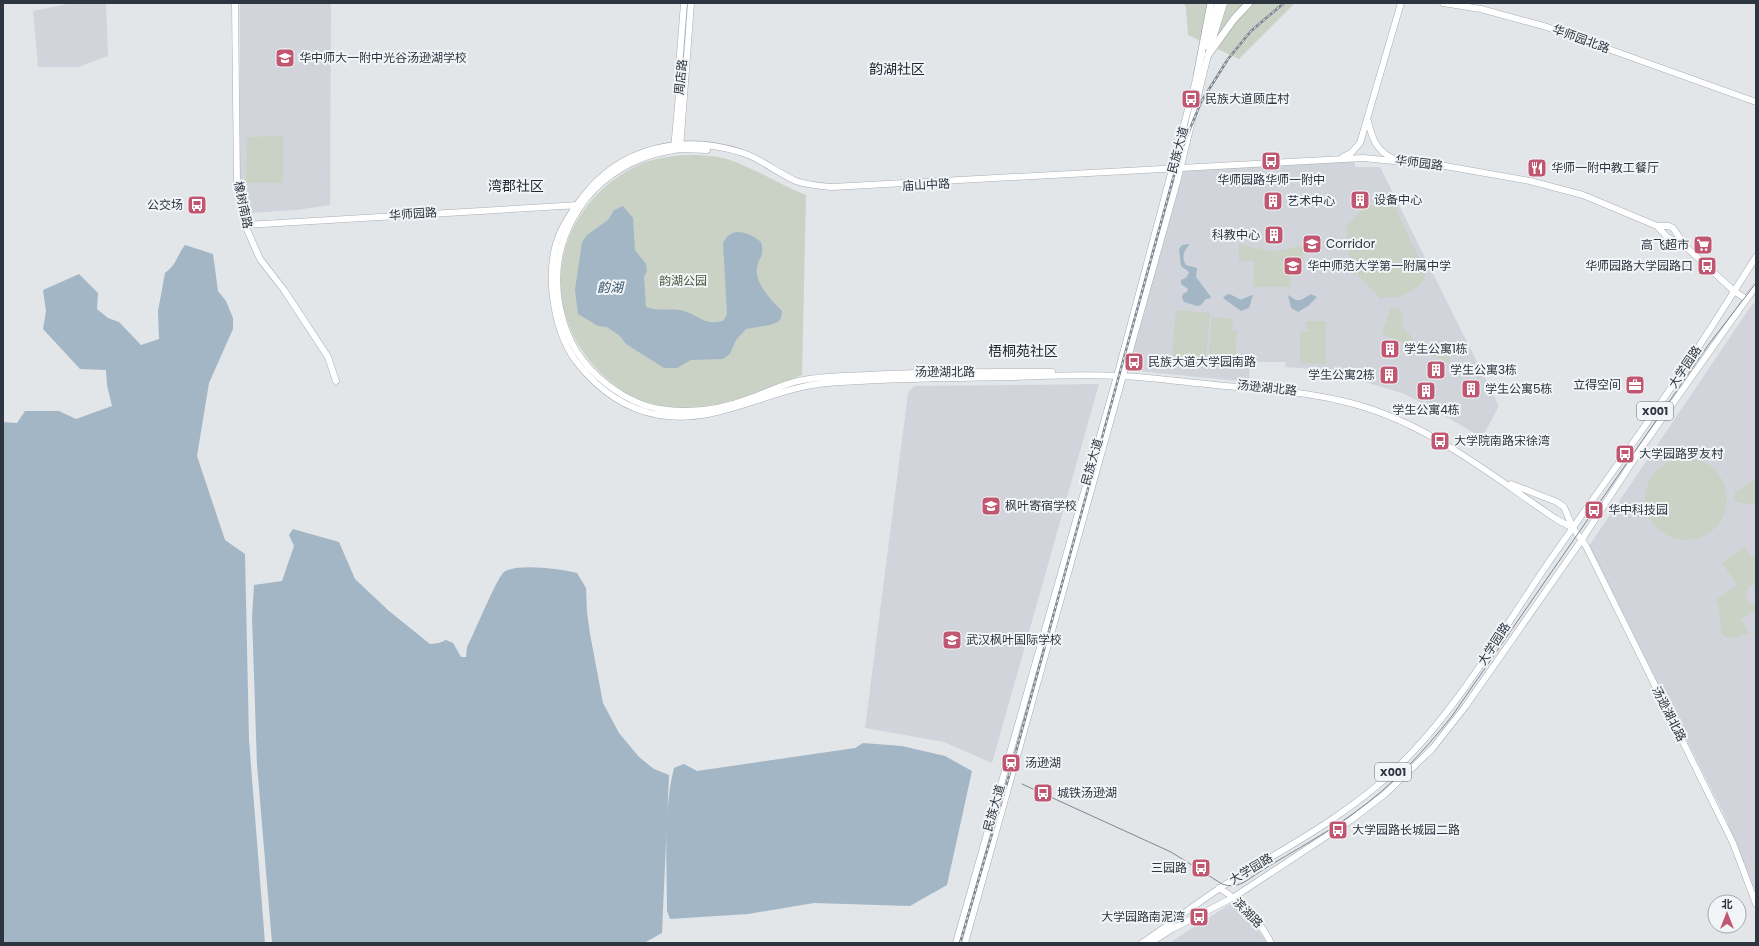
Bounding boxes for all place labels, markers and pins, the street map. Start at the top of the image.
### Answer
school or university icon: 华中师大一附中光谷汤逊湖学校 [274,47,296,69]
place label: 华中师大一附中光谷汤逊湖学校 [299,49,467,66]
bus stop icon: 民族大道顾庄村 [1180,88,1202,110]
place label: 民族大道顾庄村 [1205,90,1290,107]
bus stop icon: 华师园路华师一附中 [1260,150,1282,172]
restaurant icon: 华师一附中教工餐厅 [1526,157,1548,179]
place label: 华师一附中教工餐厅 [1551,159,1659,176]
place label: 华师园路华师一附中 [1217,171,1325,188]
building icon: 设备中心 [1349,189,1371,211]
building icon: 艺术中心 [1262,190,1284,212]
place label: 设备中心 [1374,191,1422,208]
place label: 艺术中心 [1287,192,1335,209]
bus stop icon: 公交场 [186,194,208,216]
place label: 公交场 [147,196,183,213]
building icon: 科教中心 [1263,224,1285,246]
place label: 科教中心 [1212,226,1260,243]
school or university icon: Corridor [1301,233,1323,255]
supermarket icon: 高飞超市 [1692,234,1714,256]
place label: Corridor [1326,235,1376,252]
place label: 高飞超市 [1641,236,1689,253]
school or university icon: 华中师范大学第一附属中学 [1282,255,1304,277]
bus stop icon: 华师园路大学园路口 [1696,255,1718,277]
place label: 华中师范大学第一附属中学 [1307,257,1451,274]
place label: 华师园路大学园路口 [1585,257,1693,274]
building icon: 学生公寓1栋 [1379,338,1401,360]
place label: 学生公寓1栋 [1404,340,1468,357]
bus stop icon: 民族大道大学园南路 [1123,351,1145,373]
place label: 民族大道大学园南路 [1148,353,1256,370]
building icon: 学生公寓3栋 [1425,359,1447,381]
place label: 学生公寓3栋 [1450,361,1517,378]
building icon: 学生公寓2栋 [1378,364,1400,386]
place label: 学生公寓2栋 [1308,366,1375,383]
office icon: 立得空间 [1624,374,1646,396]
place label: 立得空间 [1573,376,1621,393]
building icon: 学生公寓5栋 [1460,378,1482,400]
building icon: 学生公寓4栋 [1415,380,1437,402]
place label: 学生公寓5栋 [1485,380,1553,397]
place label: 学生公寓4栋 [1392,401,1460,418]
bus stop icon: 大学院南路宋徐湾 [1429,430,1451,452]
place label: 大学院南路宋徐湾 [1454,432,1550,449]
bus stop icon: 大学园路罗友村 [1614,443,1636,465]
place label: 大学园路罗友村 [1639,445,1724,462]
school or university icon: 枫叶寄宿学校 [980,495,1002,517]
place label: 枫叶寄宿学校 [1005,497,1077,514]
bus stop icon: 华中科技园 [1583,499,1605,521]
place label: 华中科技园 [1608,501,1668,518]
school or university icon: 武汉枫叶国际学校 [941,629,963,651]
place label: 武汉枫叶国际学校 [966,631,1062,648]
station icon: 汤逊湖 [1000,752,1022,774]
place label: 汤逊湖 [1025,754,1061,771]
bus stop icon: 城铁汤逊湖 [1032,782,1054,804]
place label: 城铁汤逊湖 [1057,784,1117,801]
bus stop icon: 大学园路长城园二路 [1327,819,1349,841]
place label: 大学园路长城园二路 [1352,821,1460,838]
bus stop icon: 三园路 [1190,857,1212,879]
place label: 三园路 [1151,859,1187,876]
bus stop icon: 大学园路南泥湾 [1188,906,1210,928]
place label: 大学园路南泥湾 [1101,908,1185,925]

